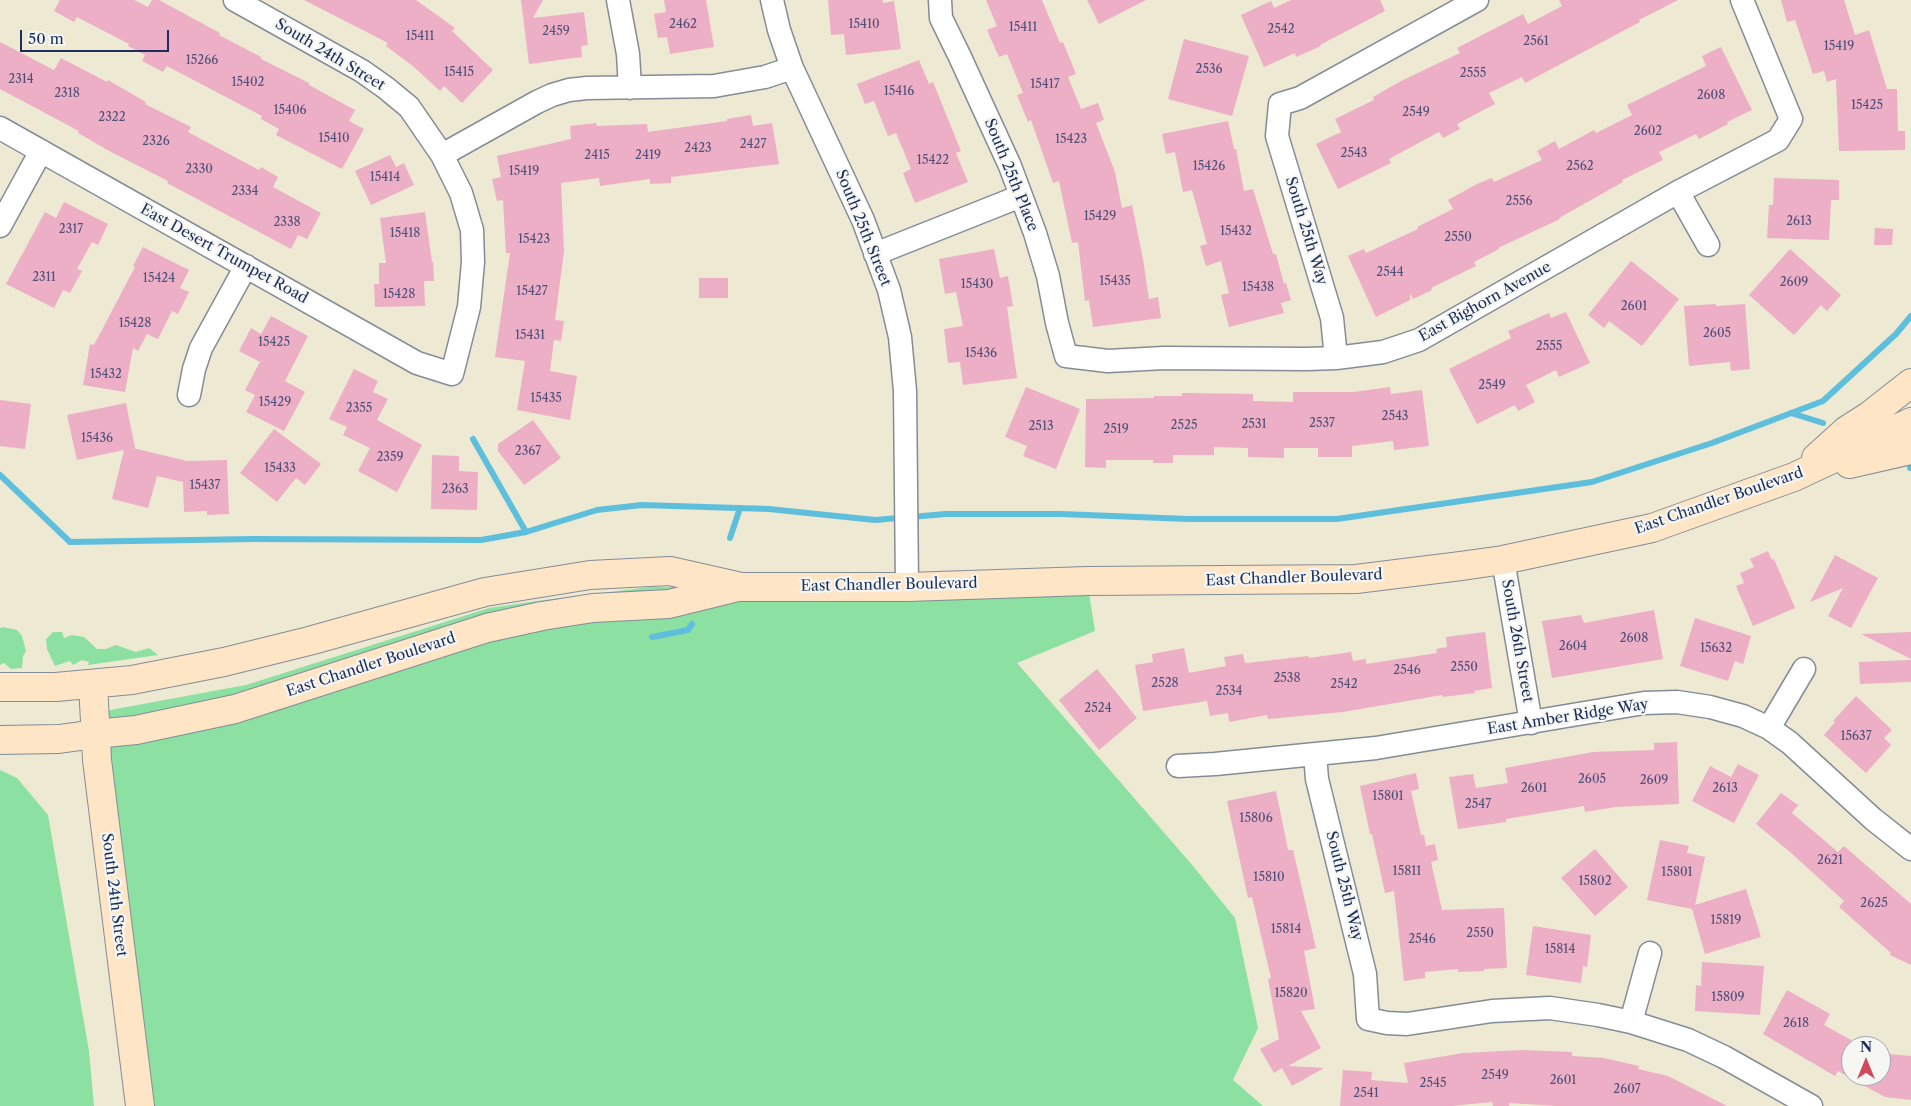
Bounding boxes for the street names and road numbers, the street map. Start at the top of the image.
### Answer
street label: South 24th Street [272,15,388,95]
street label: South 25th Place [980,116,1042,234]
street label: South 25th Street [831,167,895,289]
street label: South 25th Way [1281,175,1331,287]
street label: East Desert Trumpet Road [137,200,311,308]
street label: East Bighorn Avenue [1416,258,1554,346]
street label: East Chandler Boulevard [1632,464,1806,538]
street label: East Chandler Boulevard [1205,566,1383,590]
street label: East Chandler Boulevard [800,574,978,596]
street label: South 26th Street [1497,578,1537,704]
street label: East Chandler Boulevard [284,629,458,701]
street label: East Amber Ridge Way [1486,695,1650,739]
street label: South 25th Way [1322,829,1366,943]
street label: South 24th Street [97,832,131,958]

